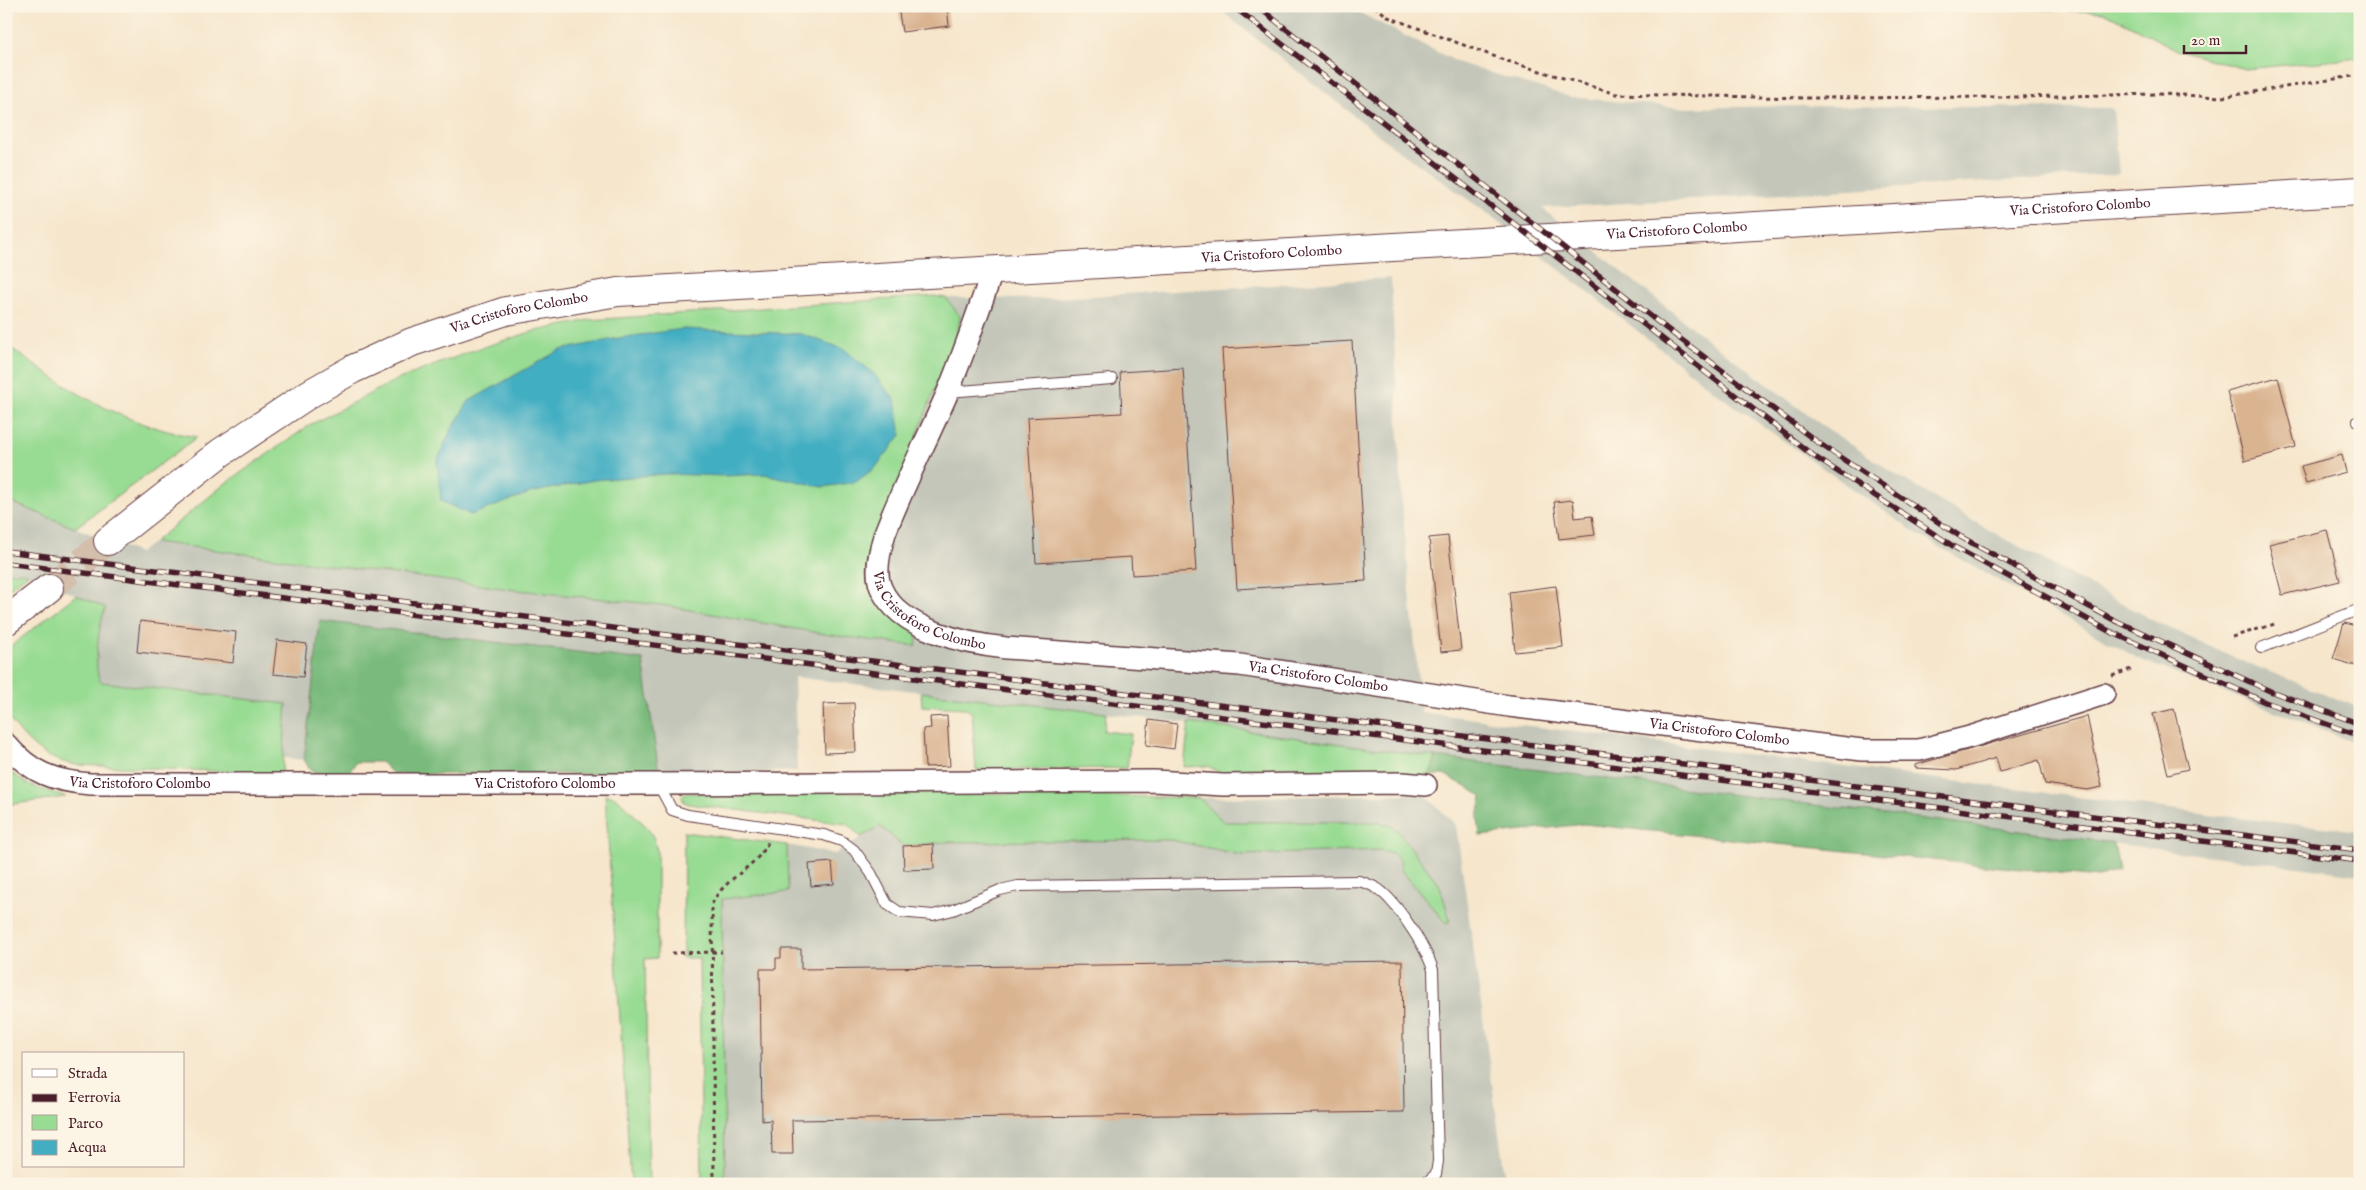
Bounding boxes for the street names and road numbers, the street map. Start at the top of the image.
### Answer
street label: Via Cristoforo Colombo [2008,194,2152,220]
street label: Via Cristoforo Colombo [1605,218,1748,244]
street label: Via Cristoforo Colombo [1200,241,1343,267]
street label: Via Cristoforo Colombo [447,288,590,338]
street label: Via Cristoforo Colombo [869,569,988,654]
street label: Via Cristoforo Colombo [1246,657,1390,697]
street label: Via Cristoforo Colombo [1647,714,1791,750]
street label: Via Cristoforo Colombo [67,772,211,793]
street label: Via Cristoforo Colombo [473,775,616,793]

